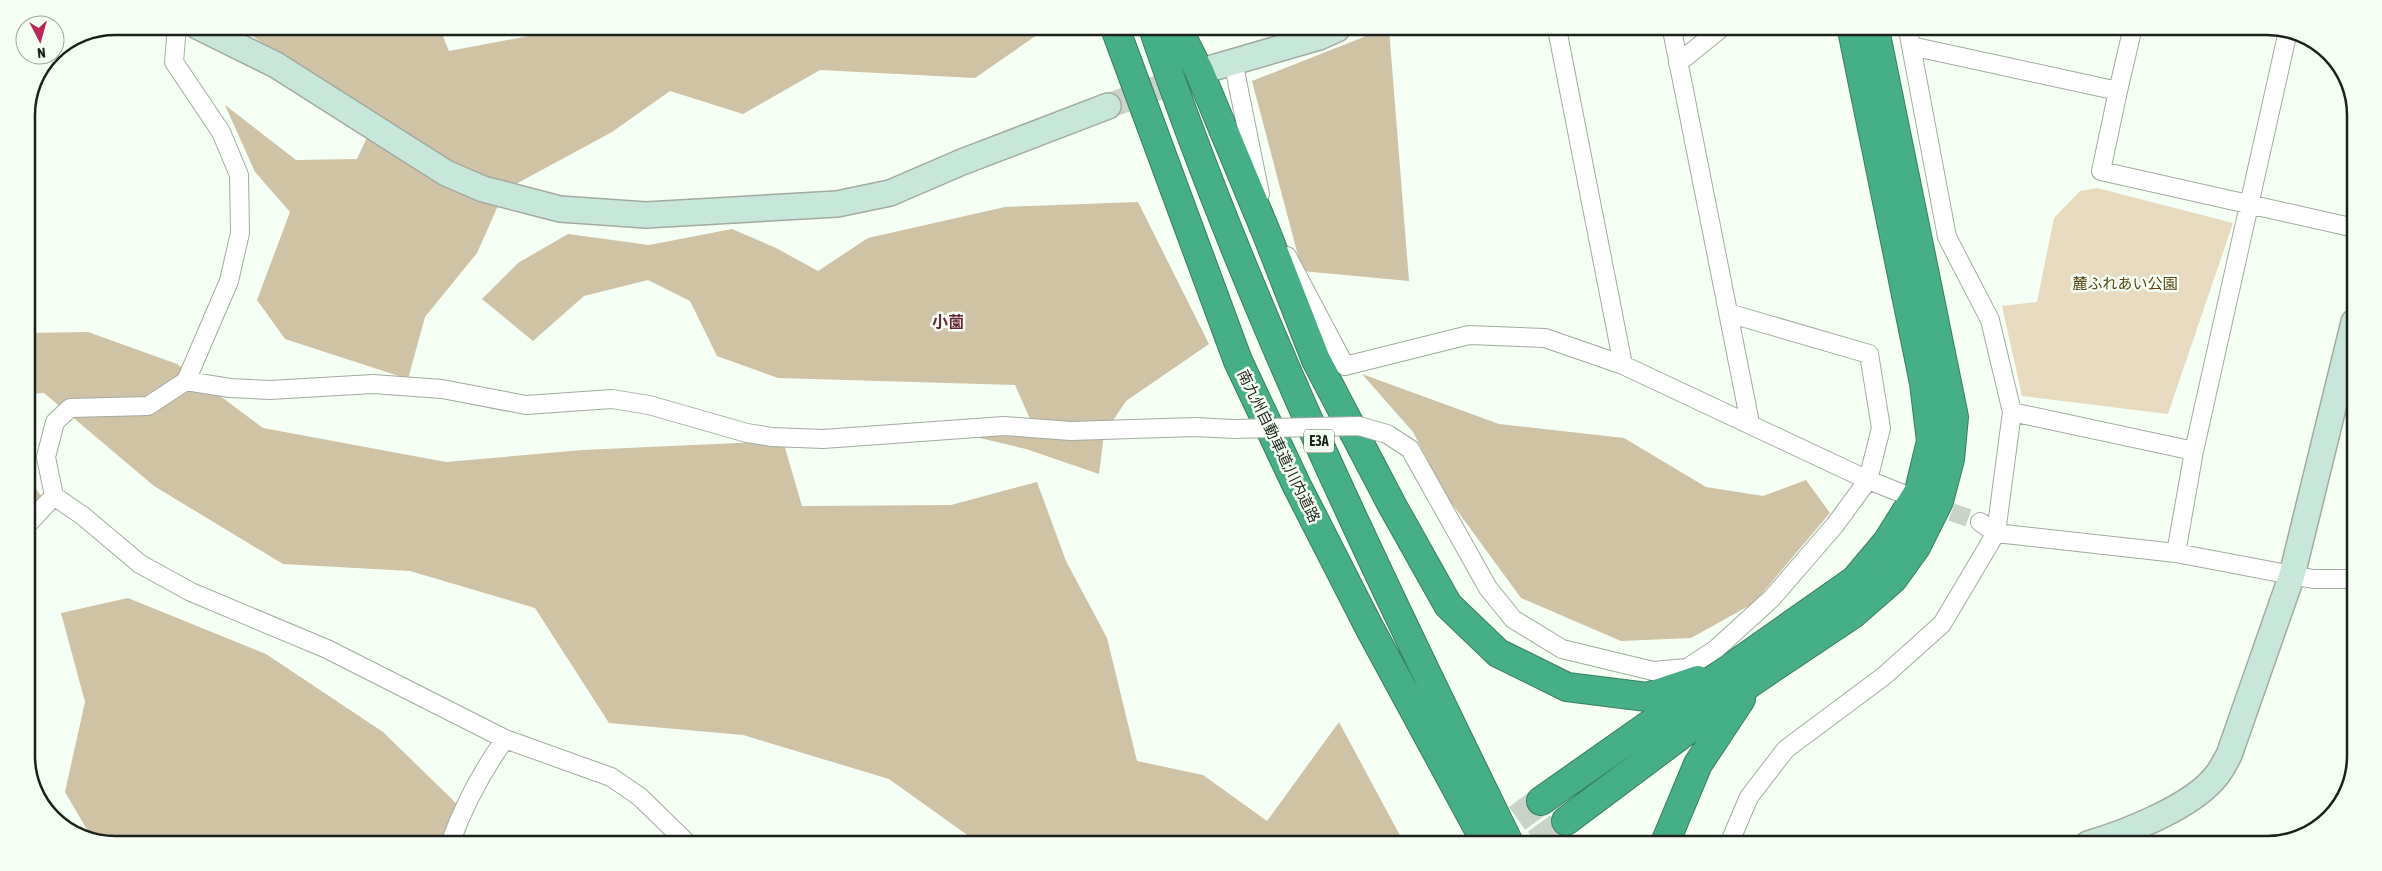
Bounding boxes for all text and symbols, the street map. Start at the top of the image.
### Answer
north arrow [15,15,65,65]
text: N [36,45,46,61]
park label: 麓ふれあい公園 [2072,275,2178,292]
district label: 小薗 [932,313,964,331]
street label: 南九州自動車道;川内道路 [1235,367,1323,525]
road number: E3A [1304,430,1334,452]

